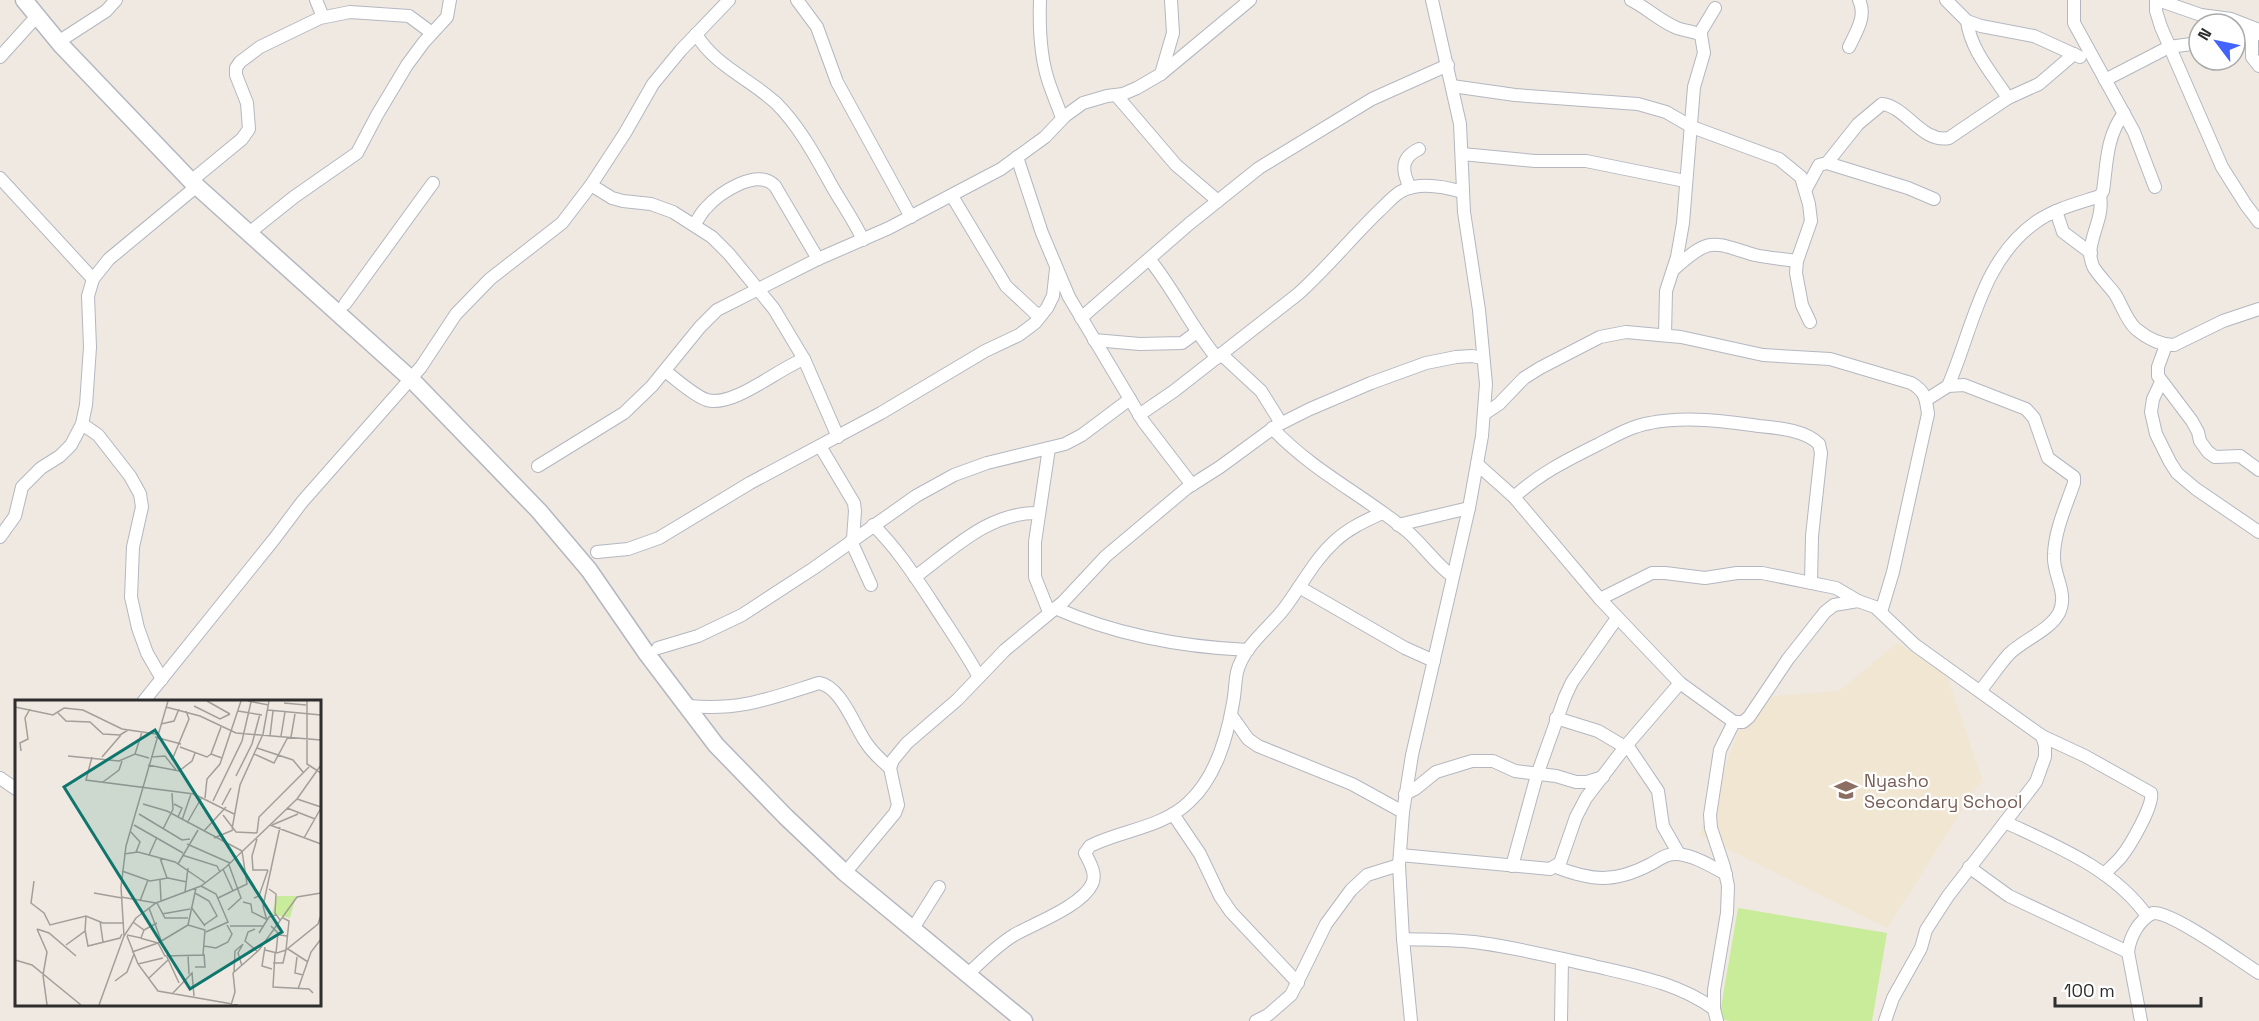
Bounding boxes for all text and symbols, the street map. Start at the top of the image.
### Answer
north arrow [2187,12,2247,72]
text: N [2193,24,2216,44]
inset map [15,700,321,1006]
place label: Nyasho Secondary School [1864,769,2022,813]
school or university icon: Nyasho Secondary School [1833,777,1859,803]
scale bar [2055,970,2200,1008]
text: 100 m [2064,979,2115,1002]

